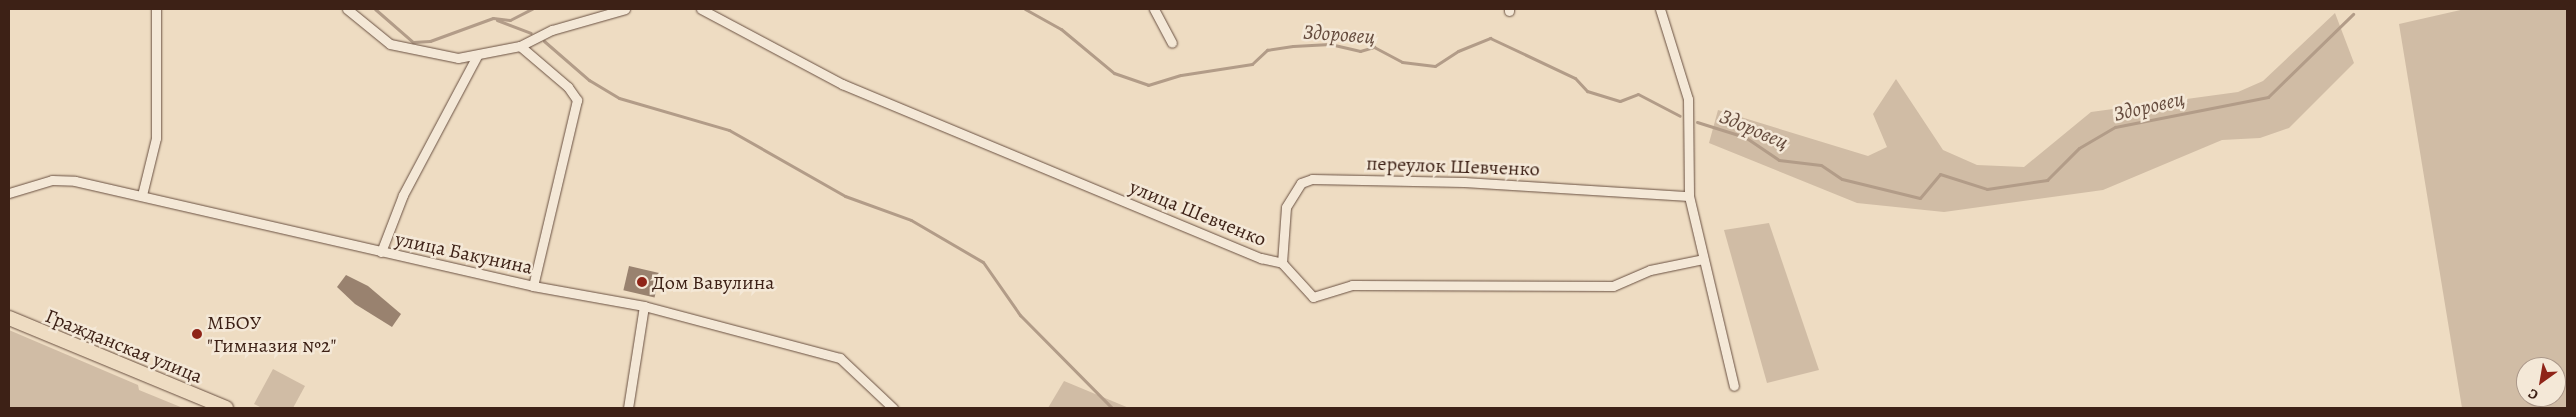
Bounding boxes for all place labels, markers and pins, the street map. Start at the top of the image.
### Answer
place label: Дом Вавулина [652,270,774,294]
marker: Дом Вавулина [636,276,648,288]
place label: МБОУ "Гимназия №2" [207,310,336,357]
marker: МБОУ "Гимназия №2" [191,328,203,340]

